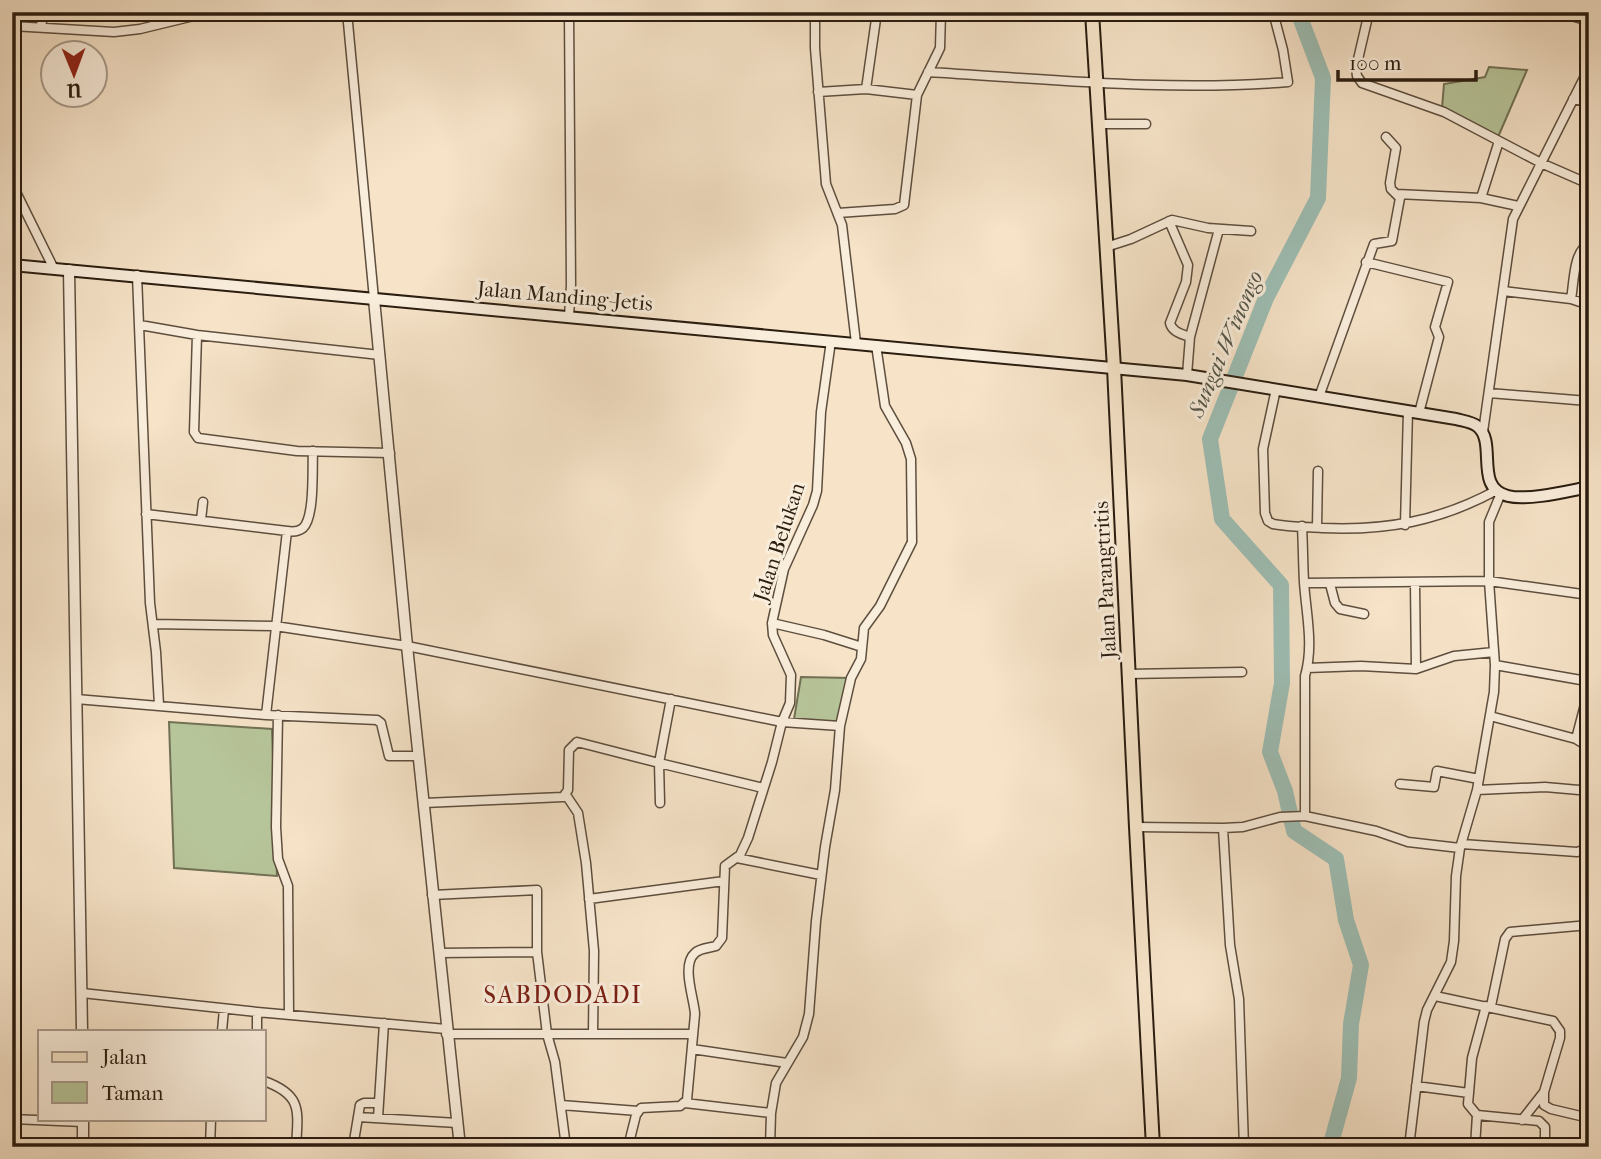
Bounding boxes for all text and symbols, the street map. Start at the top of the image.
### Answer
north arrow [38,38,108,108]
scale bar [1338,38,1477,82]
text: 100 m [1349,51,1402,75]
text: U [66,79,83,101]
water label: Sungai Winongo [1182,267,1269,423]
street label: Jalan Manding-Jetis [474,276,654,316]
street label: Jalan Belukan [748,480,810,606]
street label: Jalan Parangtritis [1089,500,1121,661]
district label: SABDODADI [483,981,643,1009]
legend [38,1030,266,1120]
text: Jalan [100,1045,147,1069]
text: Taman [102,1081,163,1105]

